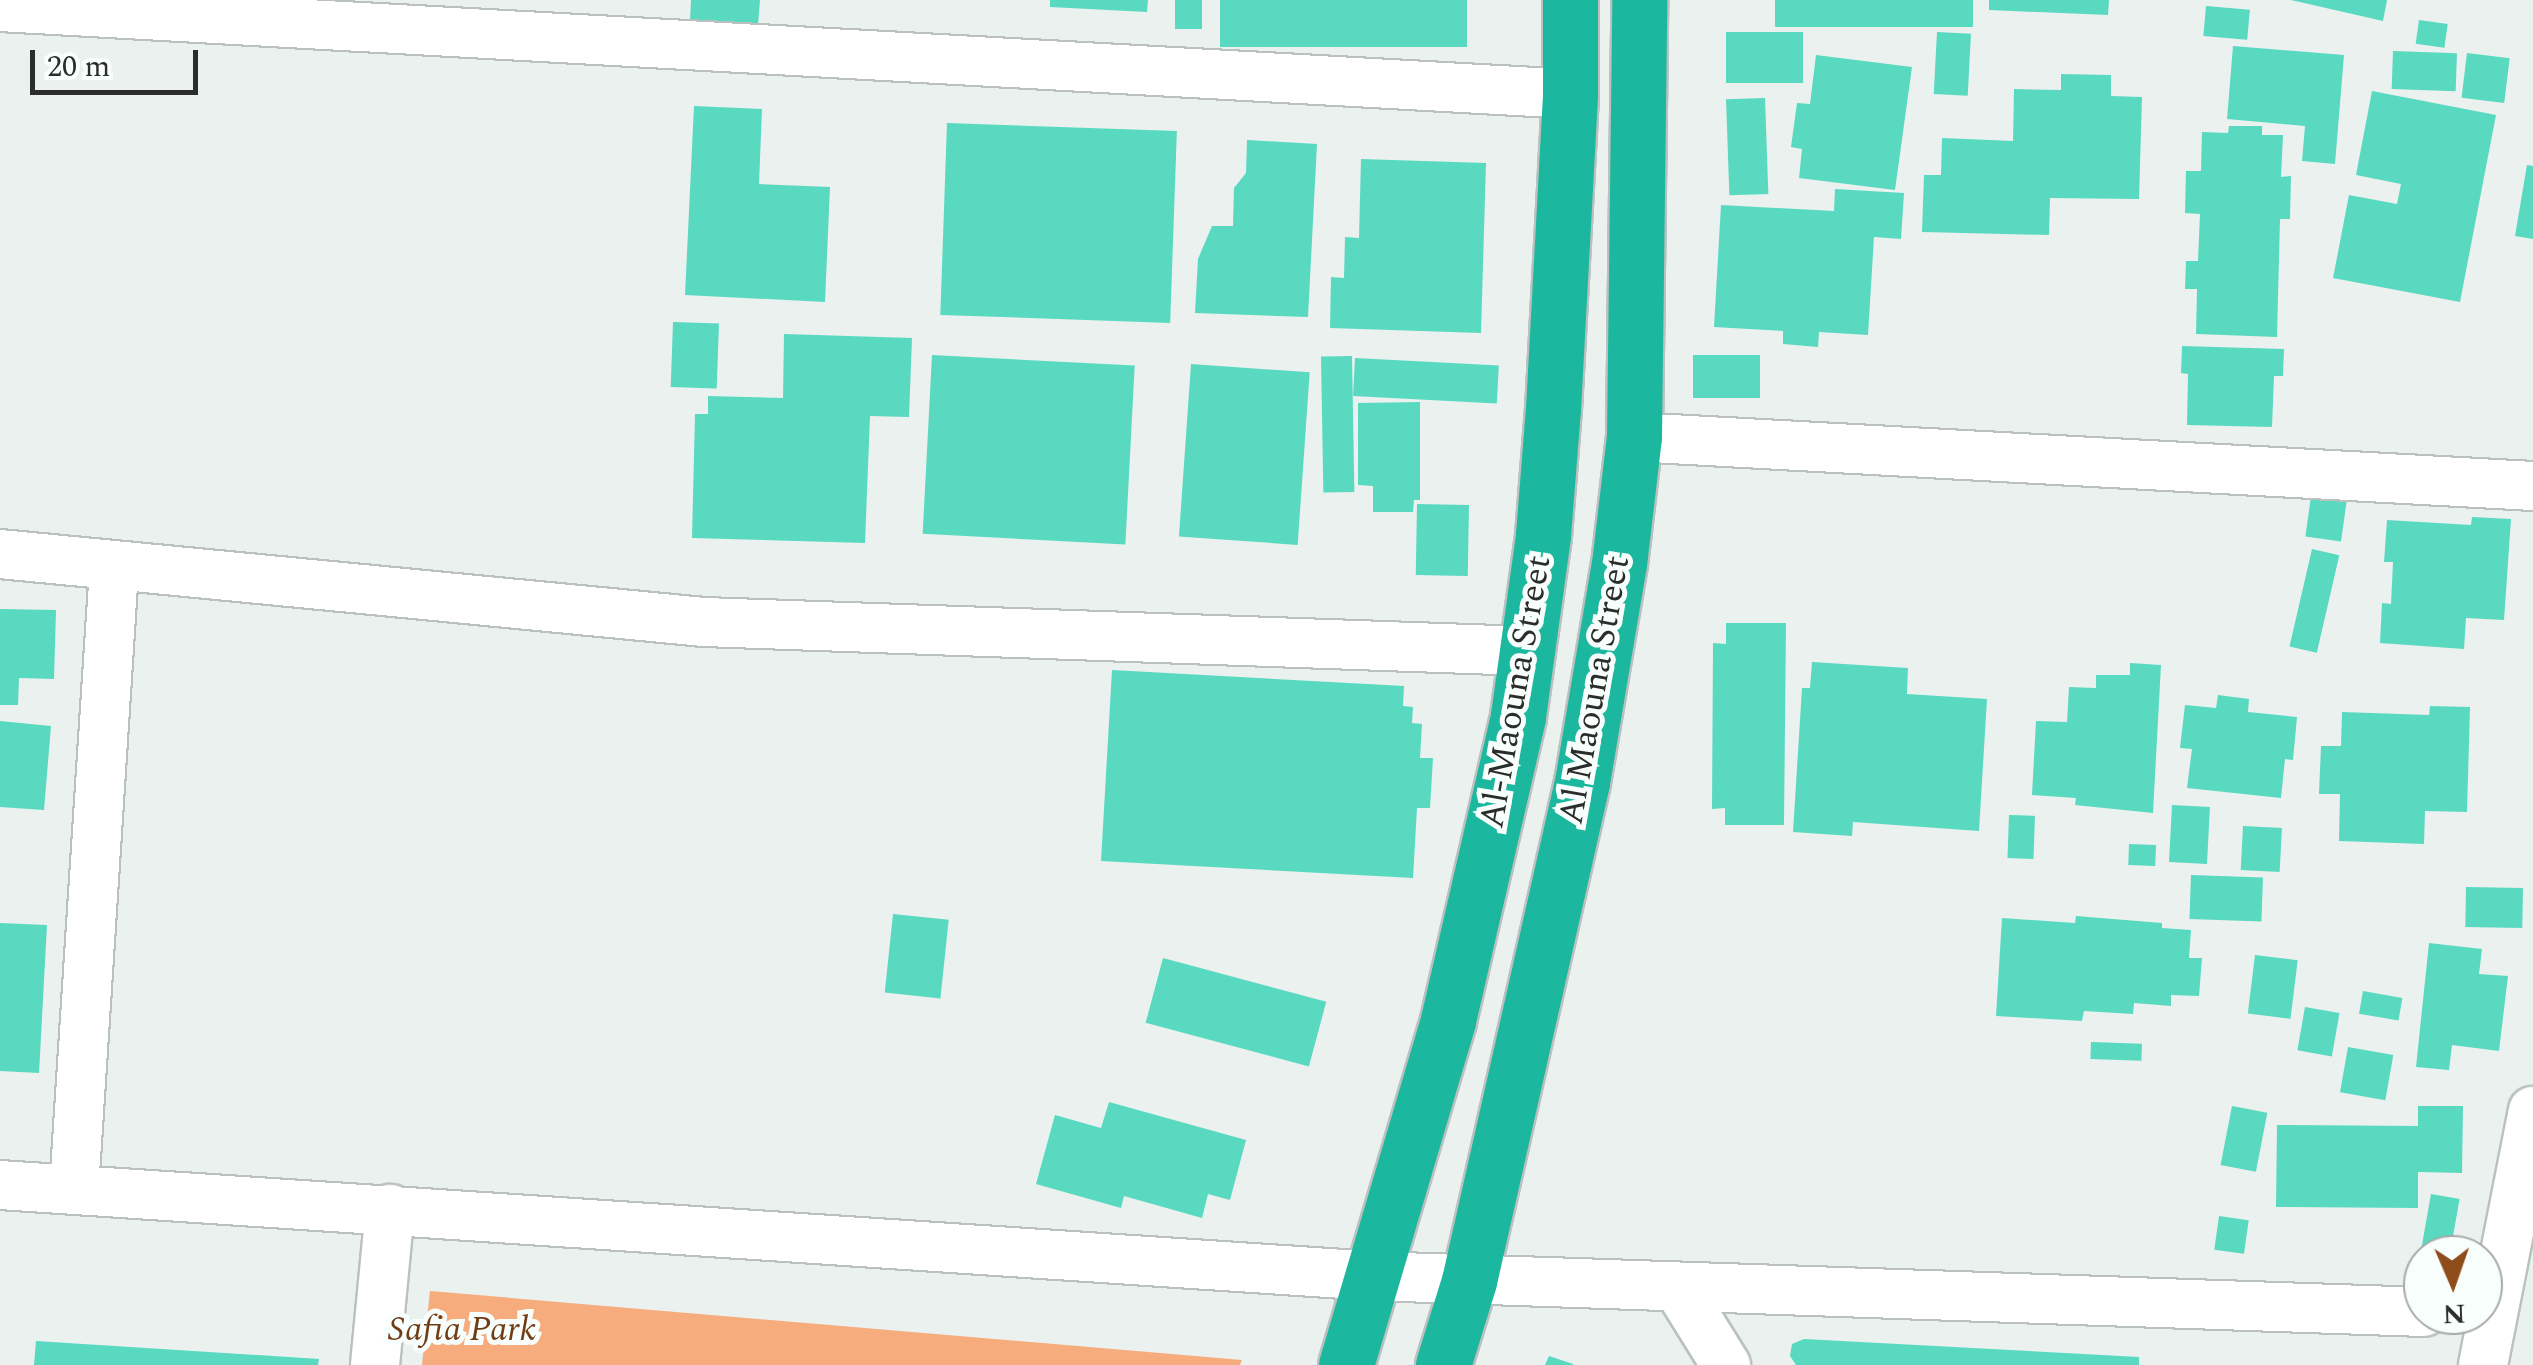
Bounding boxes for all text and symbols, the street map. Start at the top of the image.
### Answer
scale bar [35,30,202,92]
text: 20 m [47,44,110,90]
street label: Al-Maouna Street [1471,552,1561,832]
street label: Al Maouna Street [1551,552,1639,828]
north arrow [2403,1235,2503,1335]
text: N [2442,1292,2466,1335]
park label: Safia Park [388,1309,536,1351]

